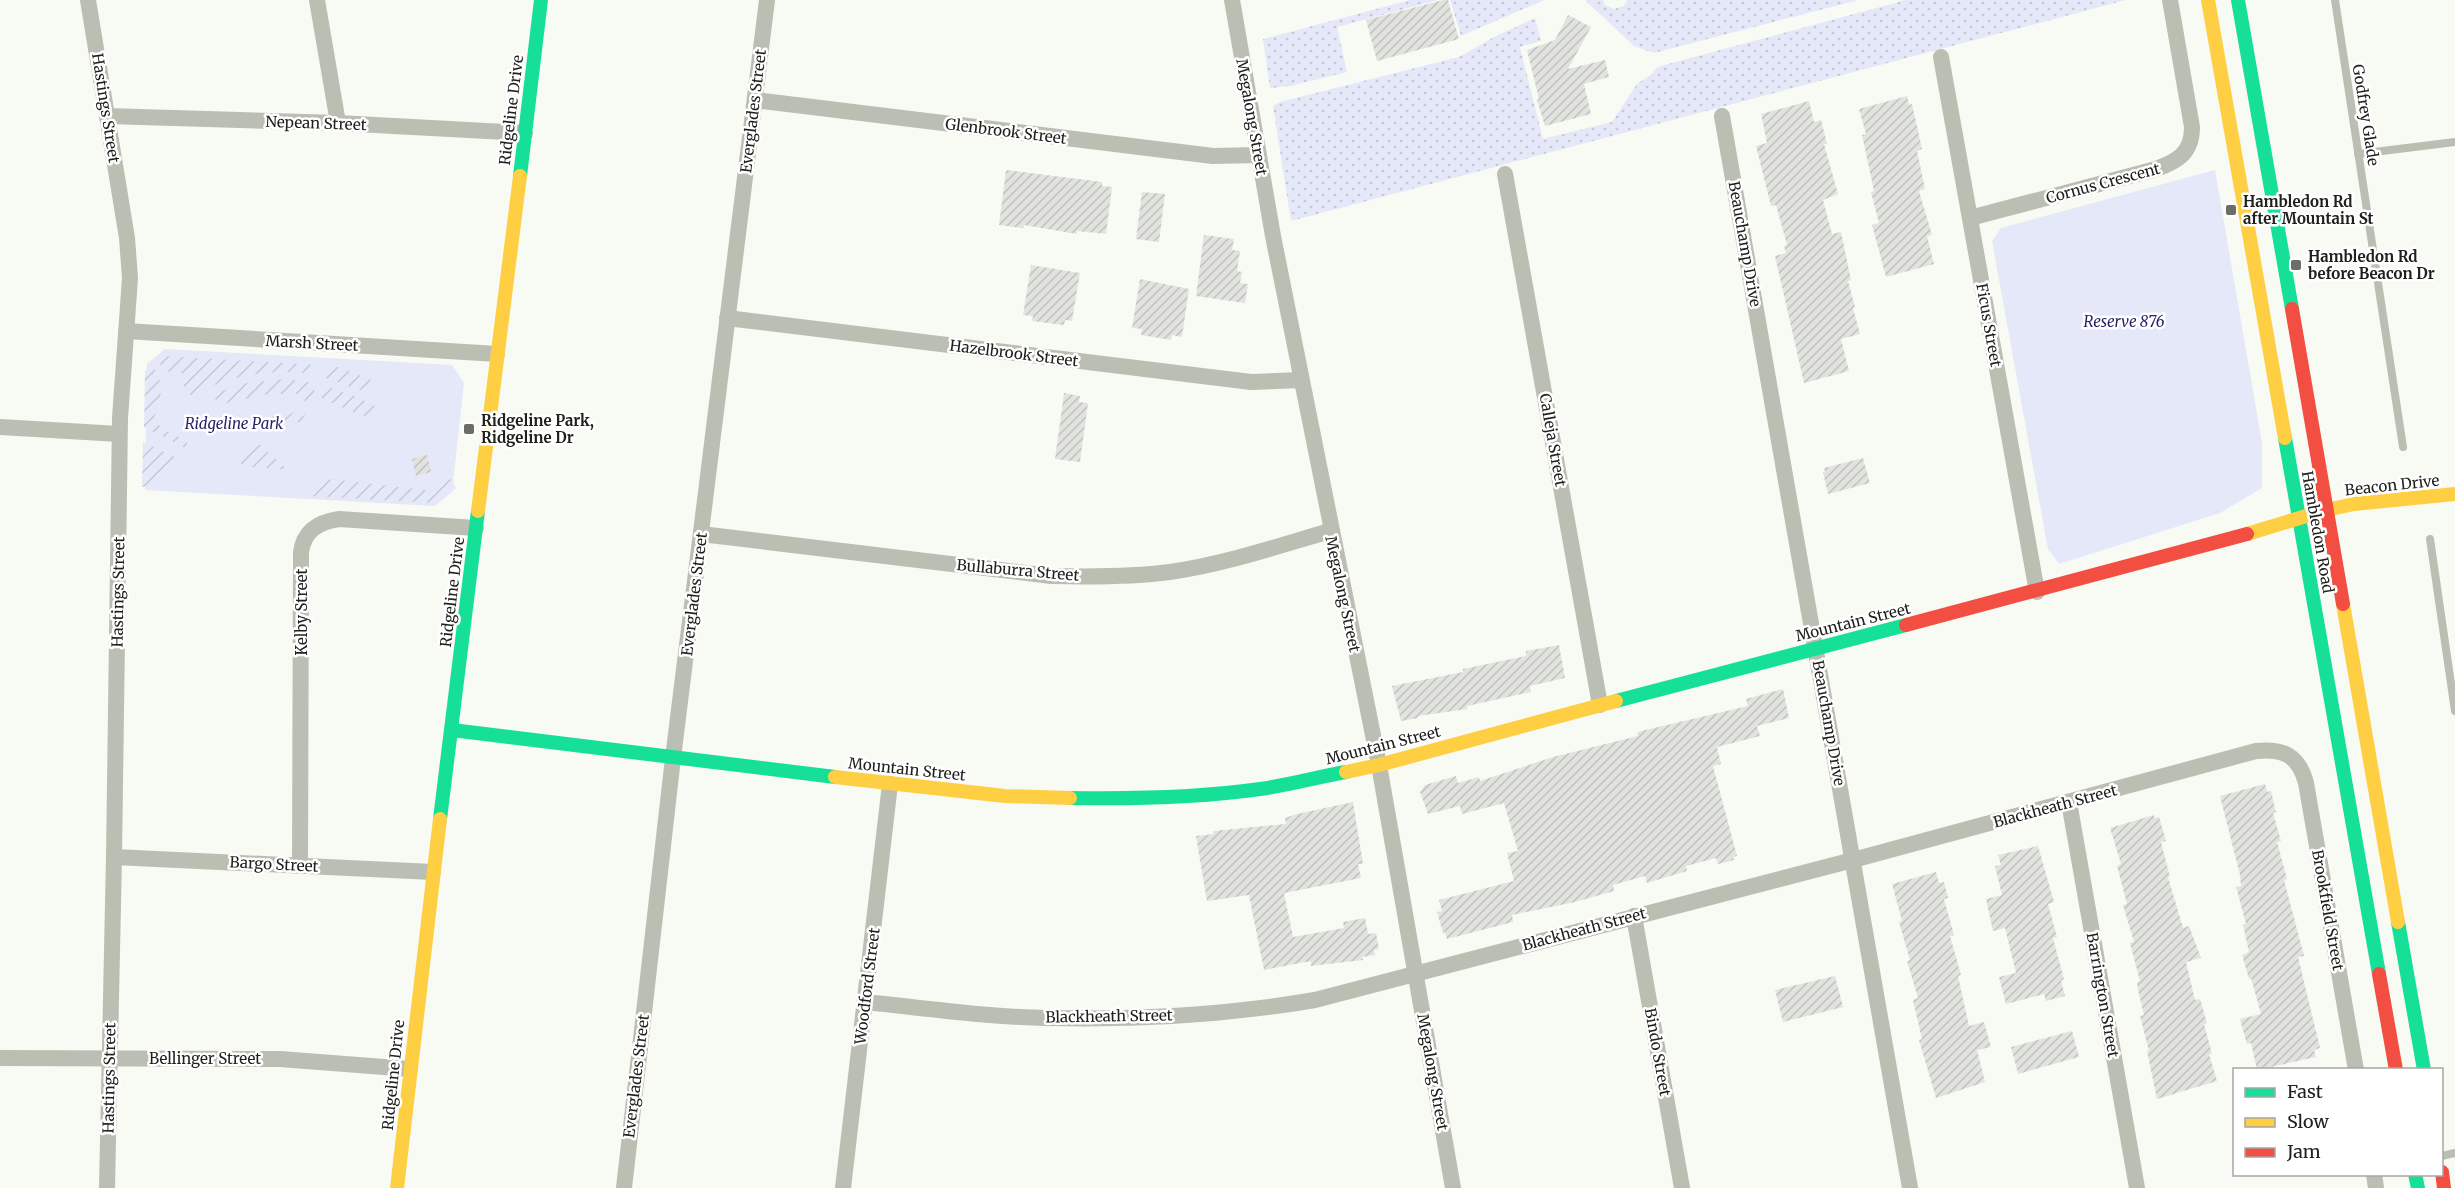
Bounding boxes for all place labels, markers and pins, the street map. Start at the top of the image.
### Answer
place label: Hambledon Rd after Mountain St [2243,192,2374,228]
marker: Hambledon Rd after Mountain St [2224,203,2238,217]
place label: Hambledon Rd before Beacon Dr [2308,247,2435,283]
marker: Hambledon Rd before Beacon Dr [2289,258,2303,272]
place label: Ridgeline Park, Ridgeline Dr [481,411,594,447]
marker: Ridgeline Park, Ridgeline Dr [462,422,476,436]

